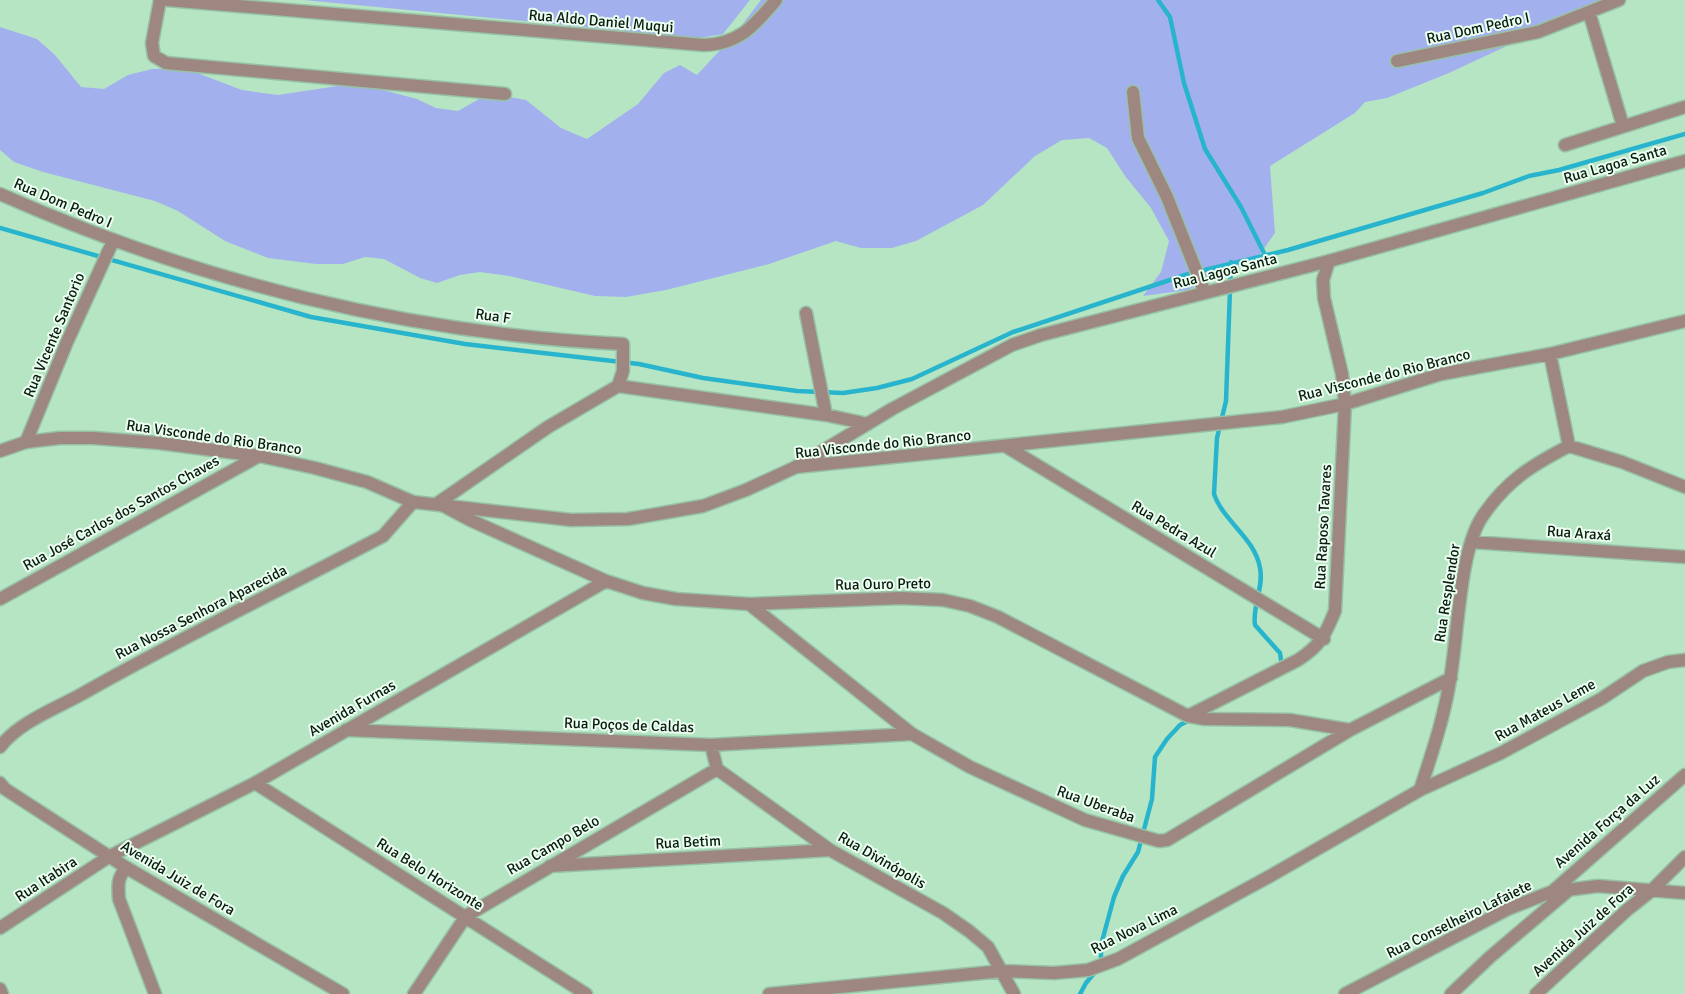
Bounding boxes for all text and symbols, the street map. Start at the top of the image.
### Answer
street label: Rua Aldo Daniel Muqui [528,6,674,36]
street label: Rua Dom Pedro I [1425,8,1531,48]
street label: Rua Lagoa Santa [1561,141,1669,187]
street label: Rua Dom Pedro I [11,174,115,232]
street label: Rua Lagoa Santa [1171,249,1279,293]
street label: Rua Vicente Santorio [20,270,88,400]
street label: Rua F [474,305,512,327]
street label: Rua Visconde do Rio Branco [1296,345,1472,405]
street label: Rua Visconde do Rio Branco [125,416,303,458]
street label: Rua Visconde do Rio Branco [794,426,972,462]
street label: Rua José Carlos dos Santos Chaves [20,451,223,575]
street label: Rua Raposo Tavares [1311,464,1335,590]
street label: Rua Pedra Azul [1128,497,1220,561]
street label: Rua Araxá [1546,522,1612,544]
street label: Rua Resplendor [1430,542,1464,644]
street label: Rua Nossa Senhora Aparecida [112,561,290,663]
street label: Rua Ouro Preto [835,574,931,594]
street label: Rua Mateus Leme [1491,675,1599,745]
street label: Avenida Furnas [305,676,399,740]
street label: Rua Poços de Caldas [564,714,695,736]
street label: Avenida Força da Luz [1551,770,1664,872]
street label: Rua Uberaba [1054,782,1138,826]
street label: Rua Campo Belo [503,811,603,879]
street label: Rua Divinópolis [835,827,930,893]
street label: Rua Betim [655,831,721,853]
street label: Rua Belo Horizonte [373,834,487,914]
street label: Avenida Juiz de Fora [118,837,238,919]
street label: Rua Itabira [12,852,80,906]
street label: Rua Conselheiro Lafaiete [1383,876,1535,962]
street label: Avenida Juiz de Fora [1529,880,1637,980]
street label: Rua Nova Lima [1088,900,1180,958]

